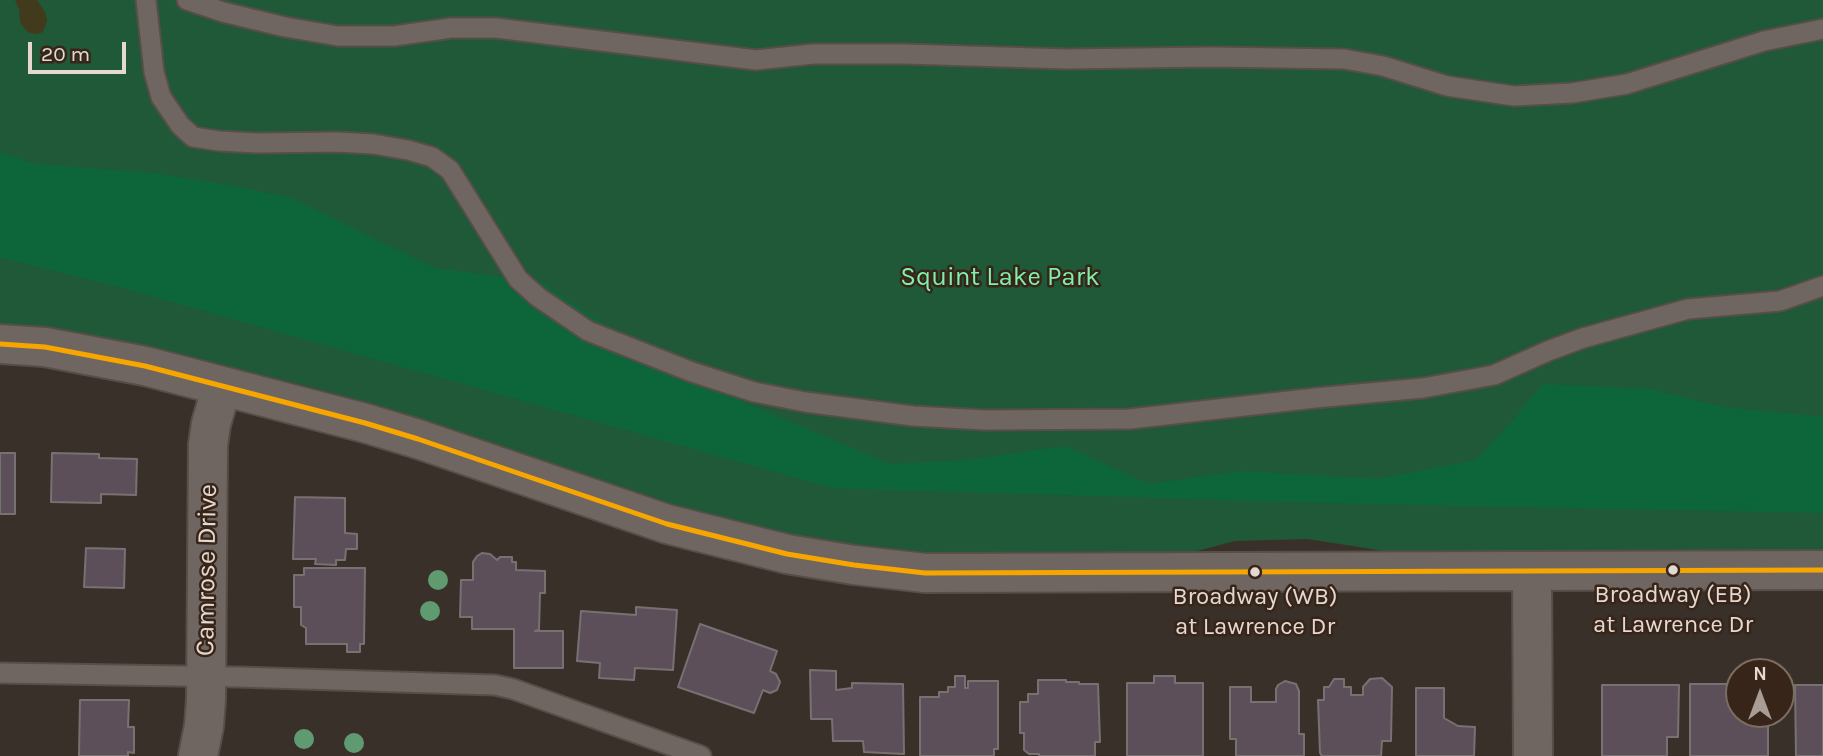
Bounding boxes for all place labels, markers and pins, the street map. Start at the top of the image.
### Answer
marker: Broadway (EB) at Lawrence Dr [1666,563,1680,577]
marker: Broadway (WB) at Lawrence Dr [1248,565,1262,579]
place label: Broadway (EB) at Lawrence Dr [1593,581,1753,637]
place label: Broadway (WB) at Lawrence Dr [1172,583,1338,639]

